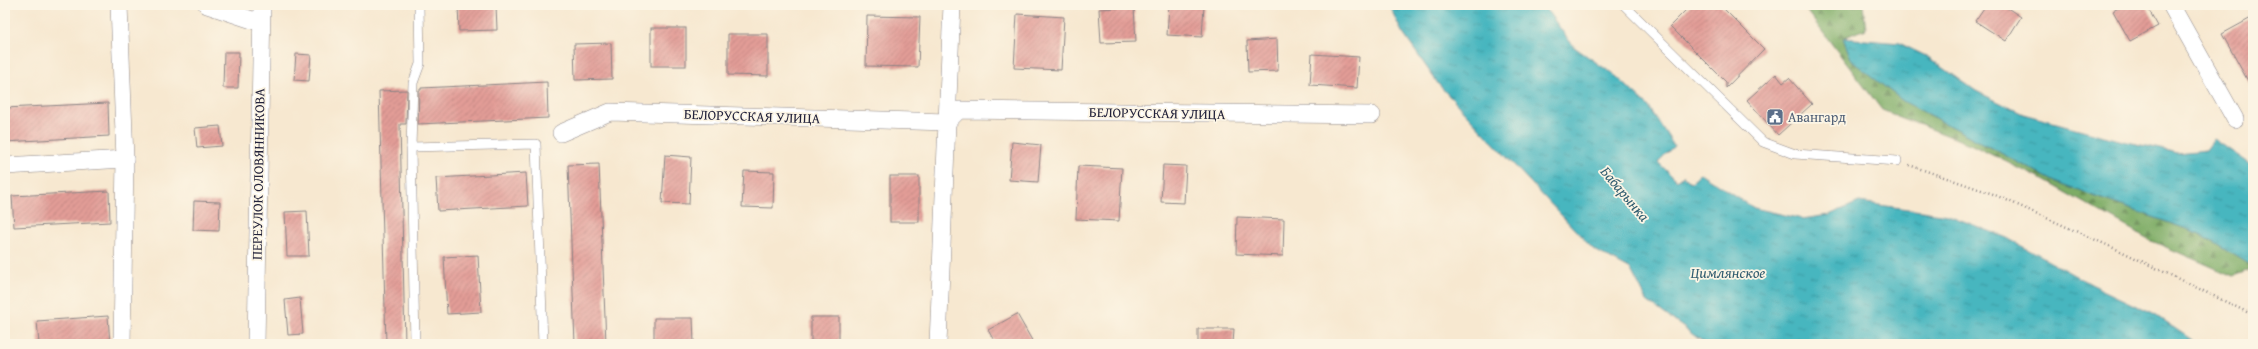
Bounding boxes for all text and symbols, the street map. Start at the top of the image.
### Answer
street label: ПЕРЕУЛОК ОЛОВЯННИКОВА [247,87,270,260]
street label: БЕЛОРУССКАЯ УЛИЦА [1089,102,1226,124]
street label: БЕЛОРУССКАЯ УЛИЦА [683,104,821,128]
public building icon: Авангард [1765,107,1785,127]
place label: Авангард [1788,107,1846,127]
water label: Бабарынка [1596,162,1655,226]
water label: Цимлянское [1691,262,1765,283]

